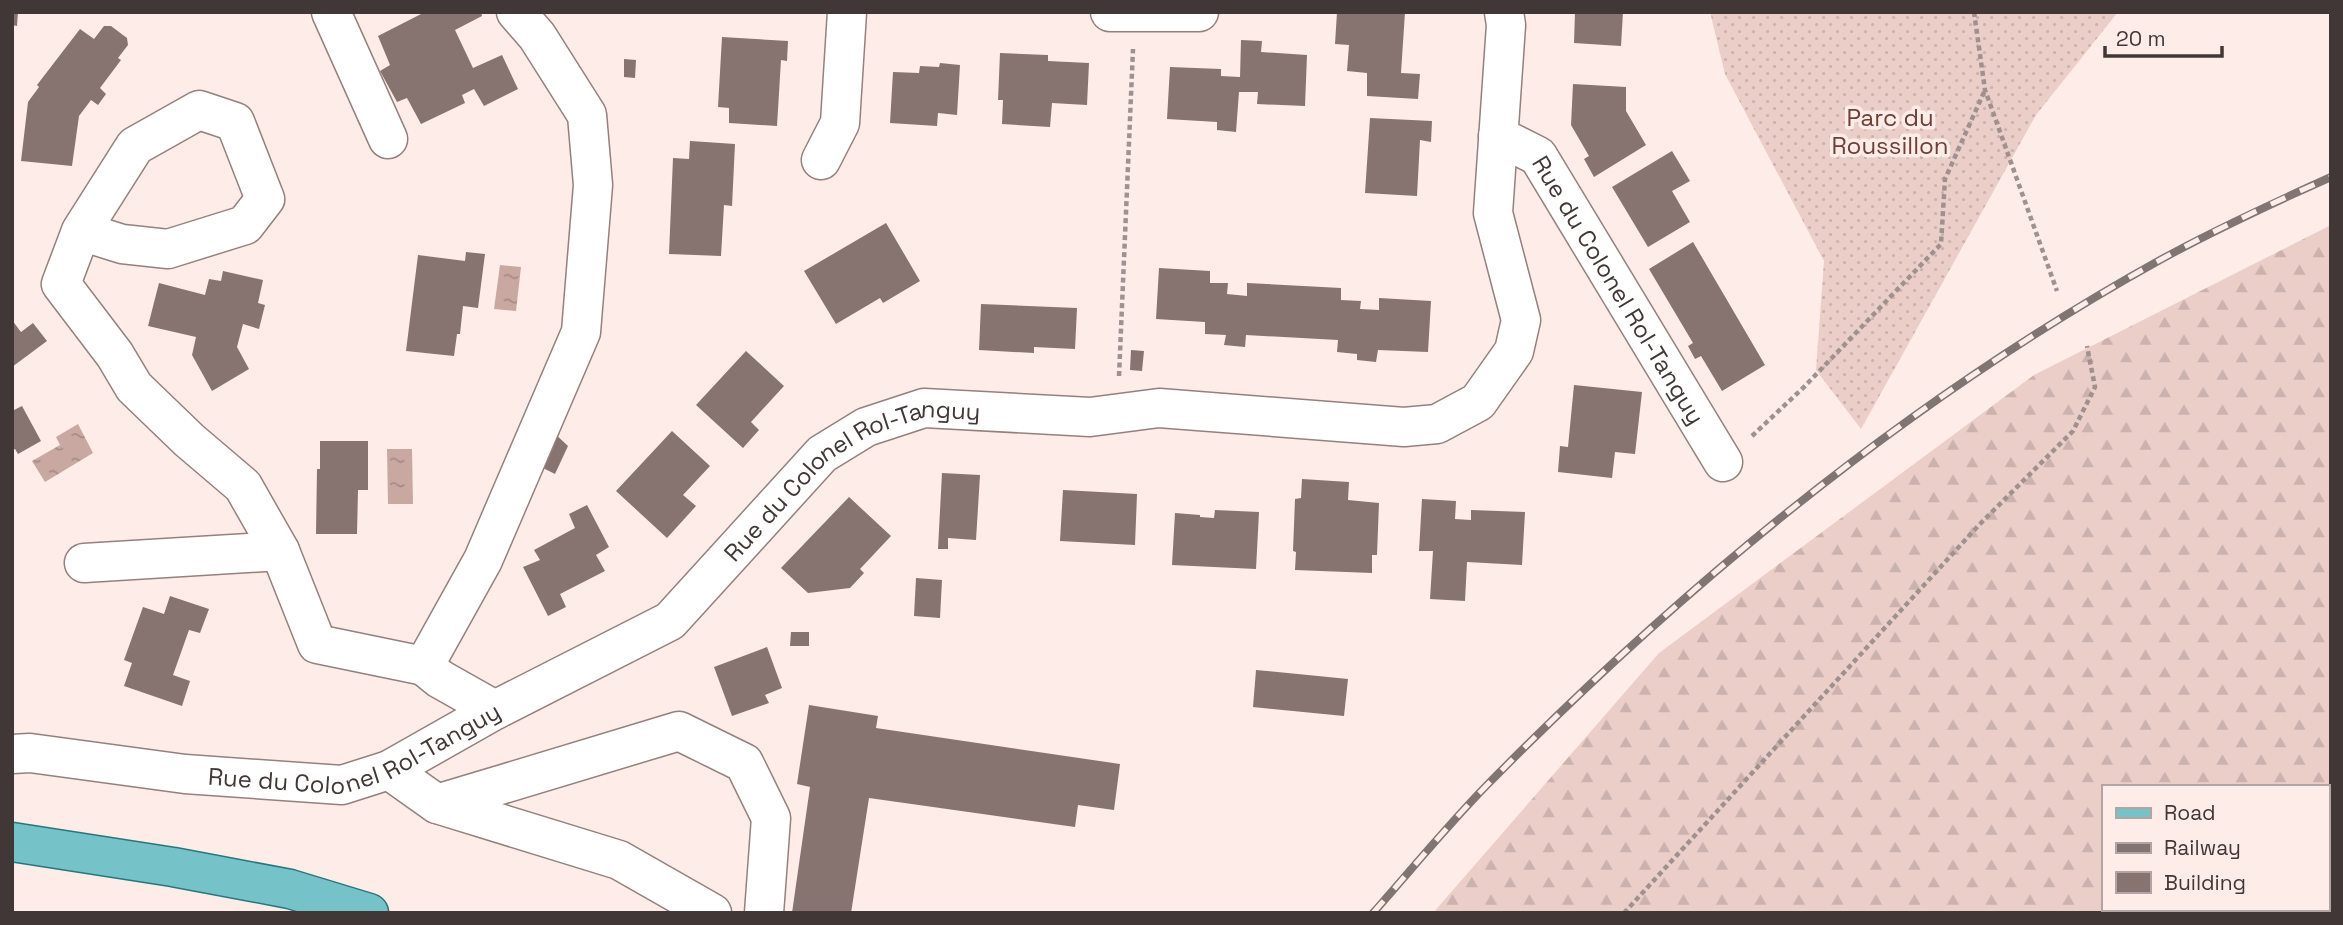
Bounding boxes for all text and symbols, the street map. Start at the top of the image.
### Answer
scale bar [2105,14,2222,58]
text: 20 m [2116,25,2166,52]
park label: Parc du Roussillon [1831,102,1949,161]
street label: Rue du Colonel Rol-Tanguy [1526,150,1712,430]
street label: Rue du Colonel Rol-Tanguy [717,392,981,568]
street label: Rue du Colonel Rol-Tanguy [207,695,506,801]
legend [2102,785,2329,911]
text: Road [2164,799,2216,826]
text: Railway [2164,834,2241,861]
text: Building [2164,869,2246,896]

